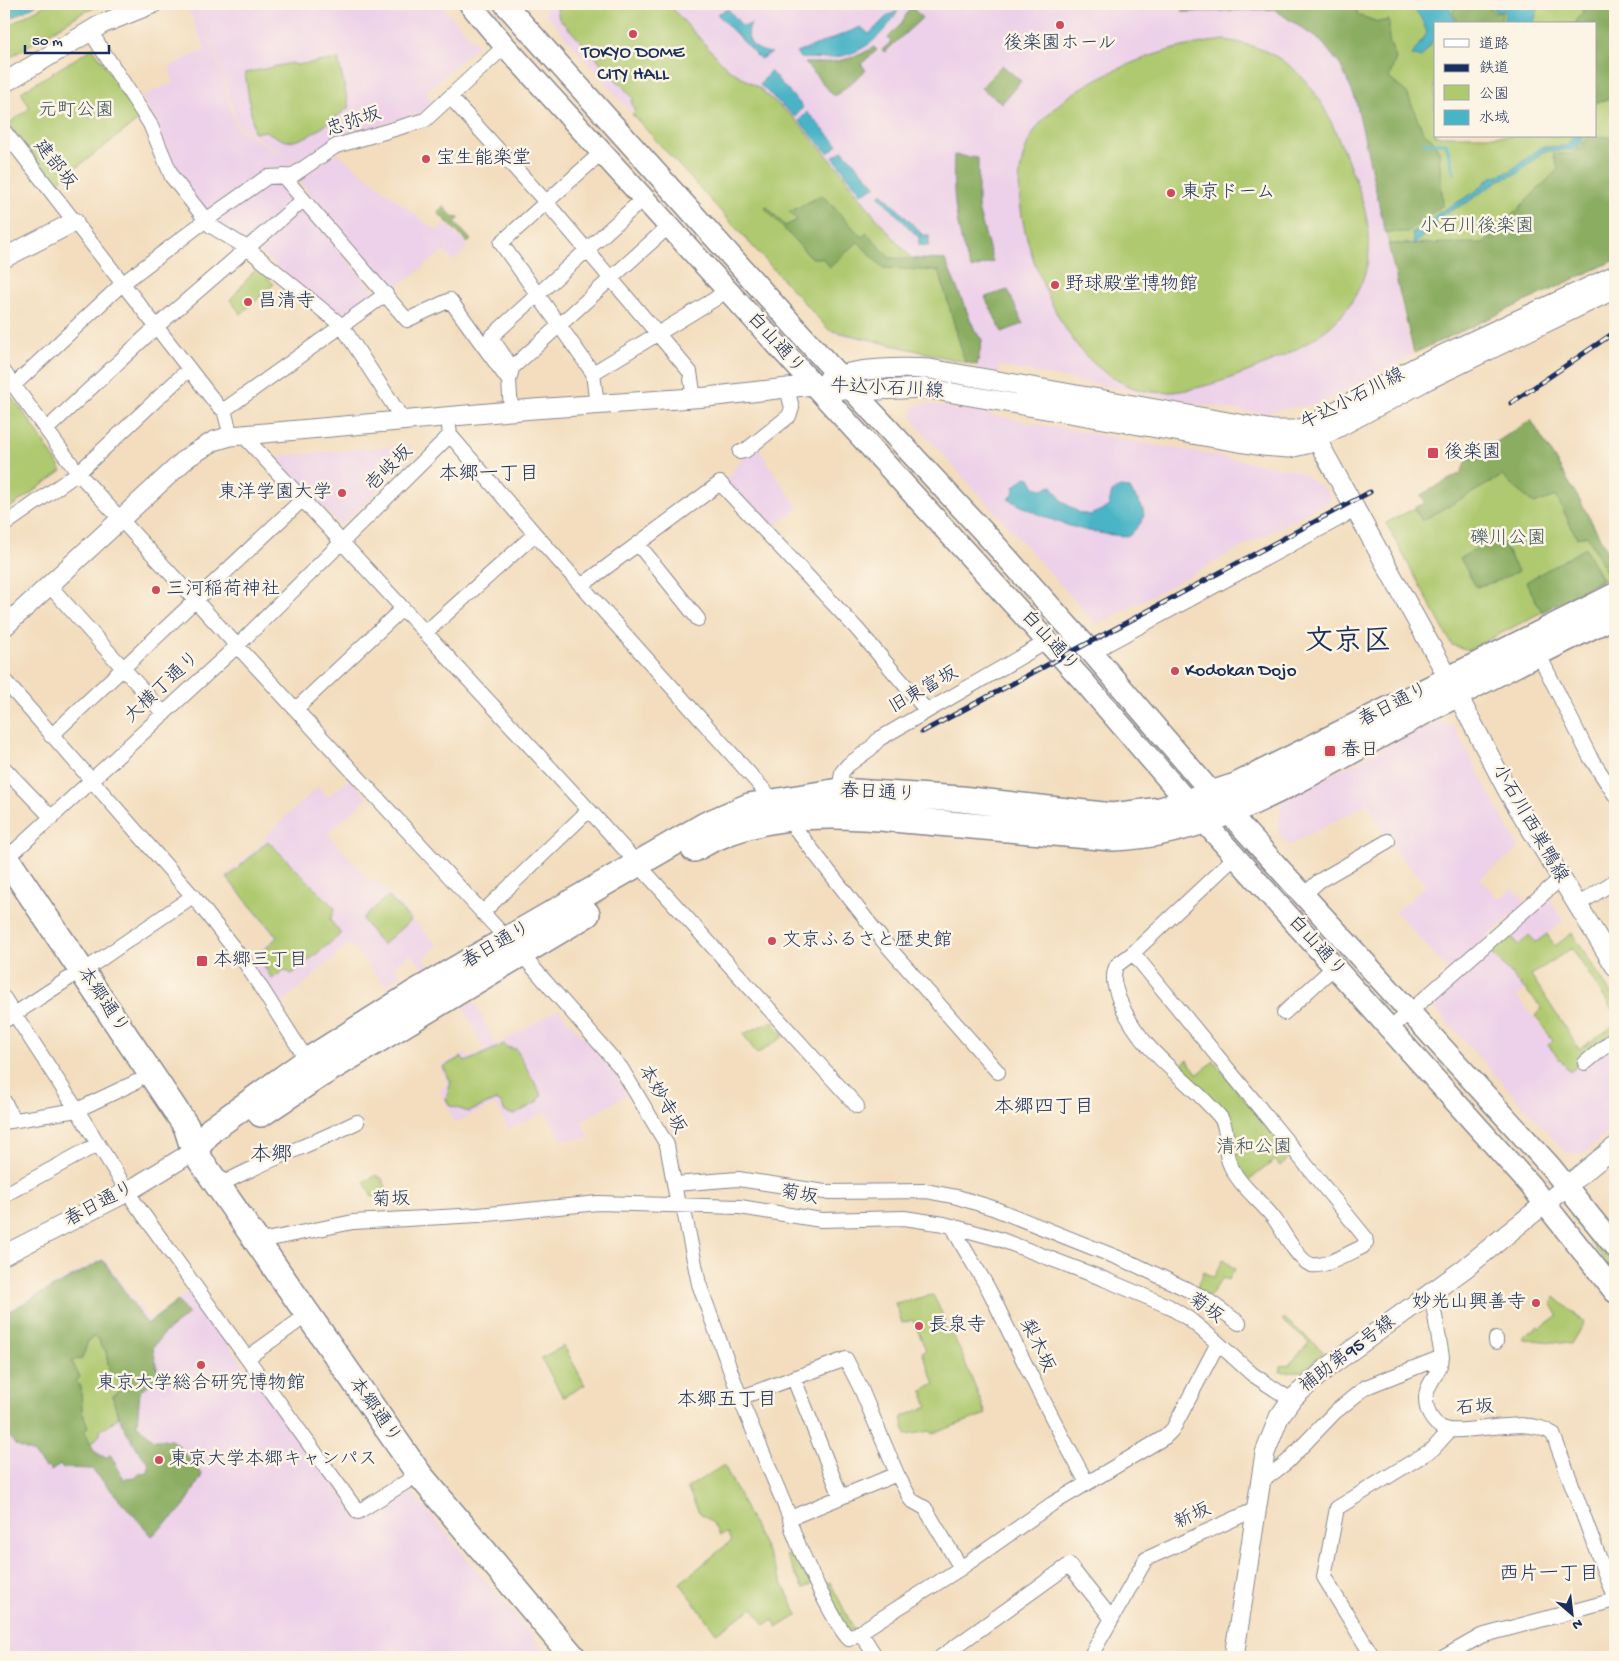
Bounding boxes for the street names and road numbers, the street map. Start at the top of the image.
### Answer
street label: 忠弥坂 [323,102,385,143]
street label: 建部坂 [27,135,81,195]
street label: 白山通り [741,307,810,380]
street label: 牛込小石川線 [1297,363,1409,436]
street label: 牛込小石川線 [829,375,945,404]
street label: 壱岐坂 [361,440,418,497]
street label: 白山通り [1015,605,1084,678]
street label: 大横丁通り [120,647,206,729]
street label: 旧東富坂 [885,661,963,720]
street label: 春日通り [1354,678,1433,734]
street label: 小石川西巣鴨線 [1486,760,1573,887]
street label: 春日通り [839,780,917,807]
street label: 白山通り [1282,910,1351,983]
street label: 春日通り [458,916,536,975]
street label: 本郷通り [71,963,134,1039]
street label: 本妙寺坂 [632,1061,691,1139]
street label: 春日通り [61,1176,139,1233]
street label: 菊坂 [778,1180,820,1211]
street label: 菊坂 [371,1188,411,1213]
street label: 菊坂 [1183,1288,1228,1329]
street label: 補助第95号線 [1295,1311,1401,1399]
street label: 梨木坂 [1013,1315,1060,1377]
street label: 本郷通り [343,1373,406,1449]
street label: 石坂 [1455,1396,1495,1422]
street label: 新坂 [1171,1499,1215,1535]

